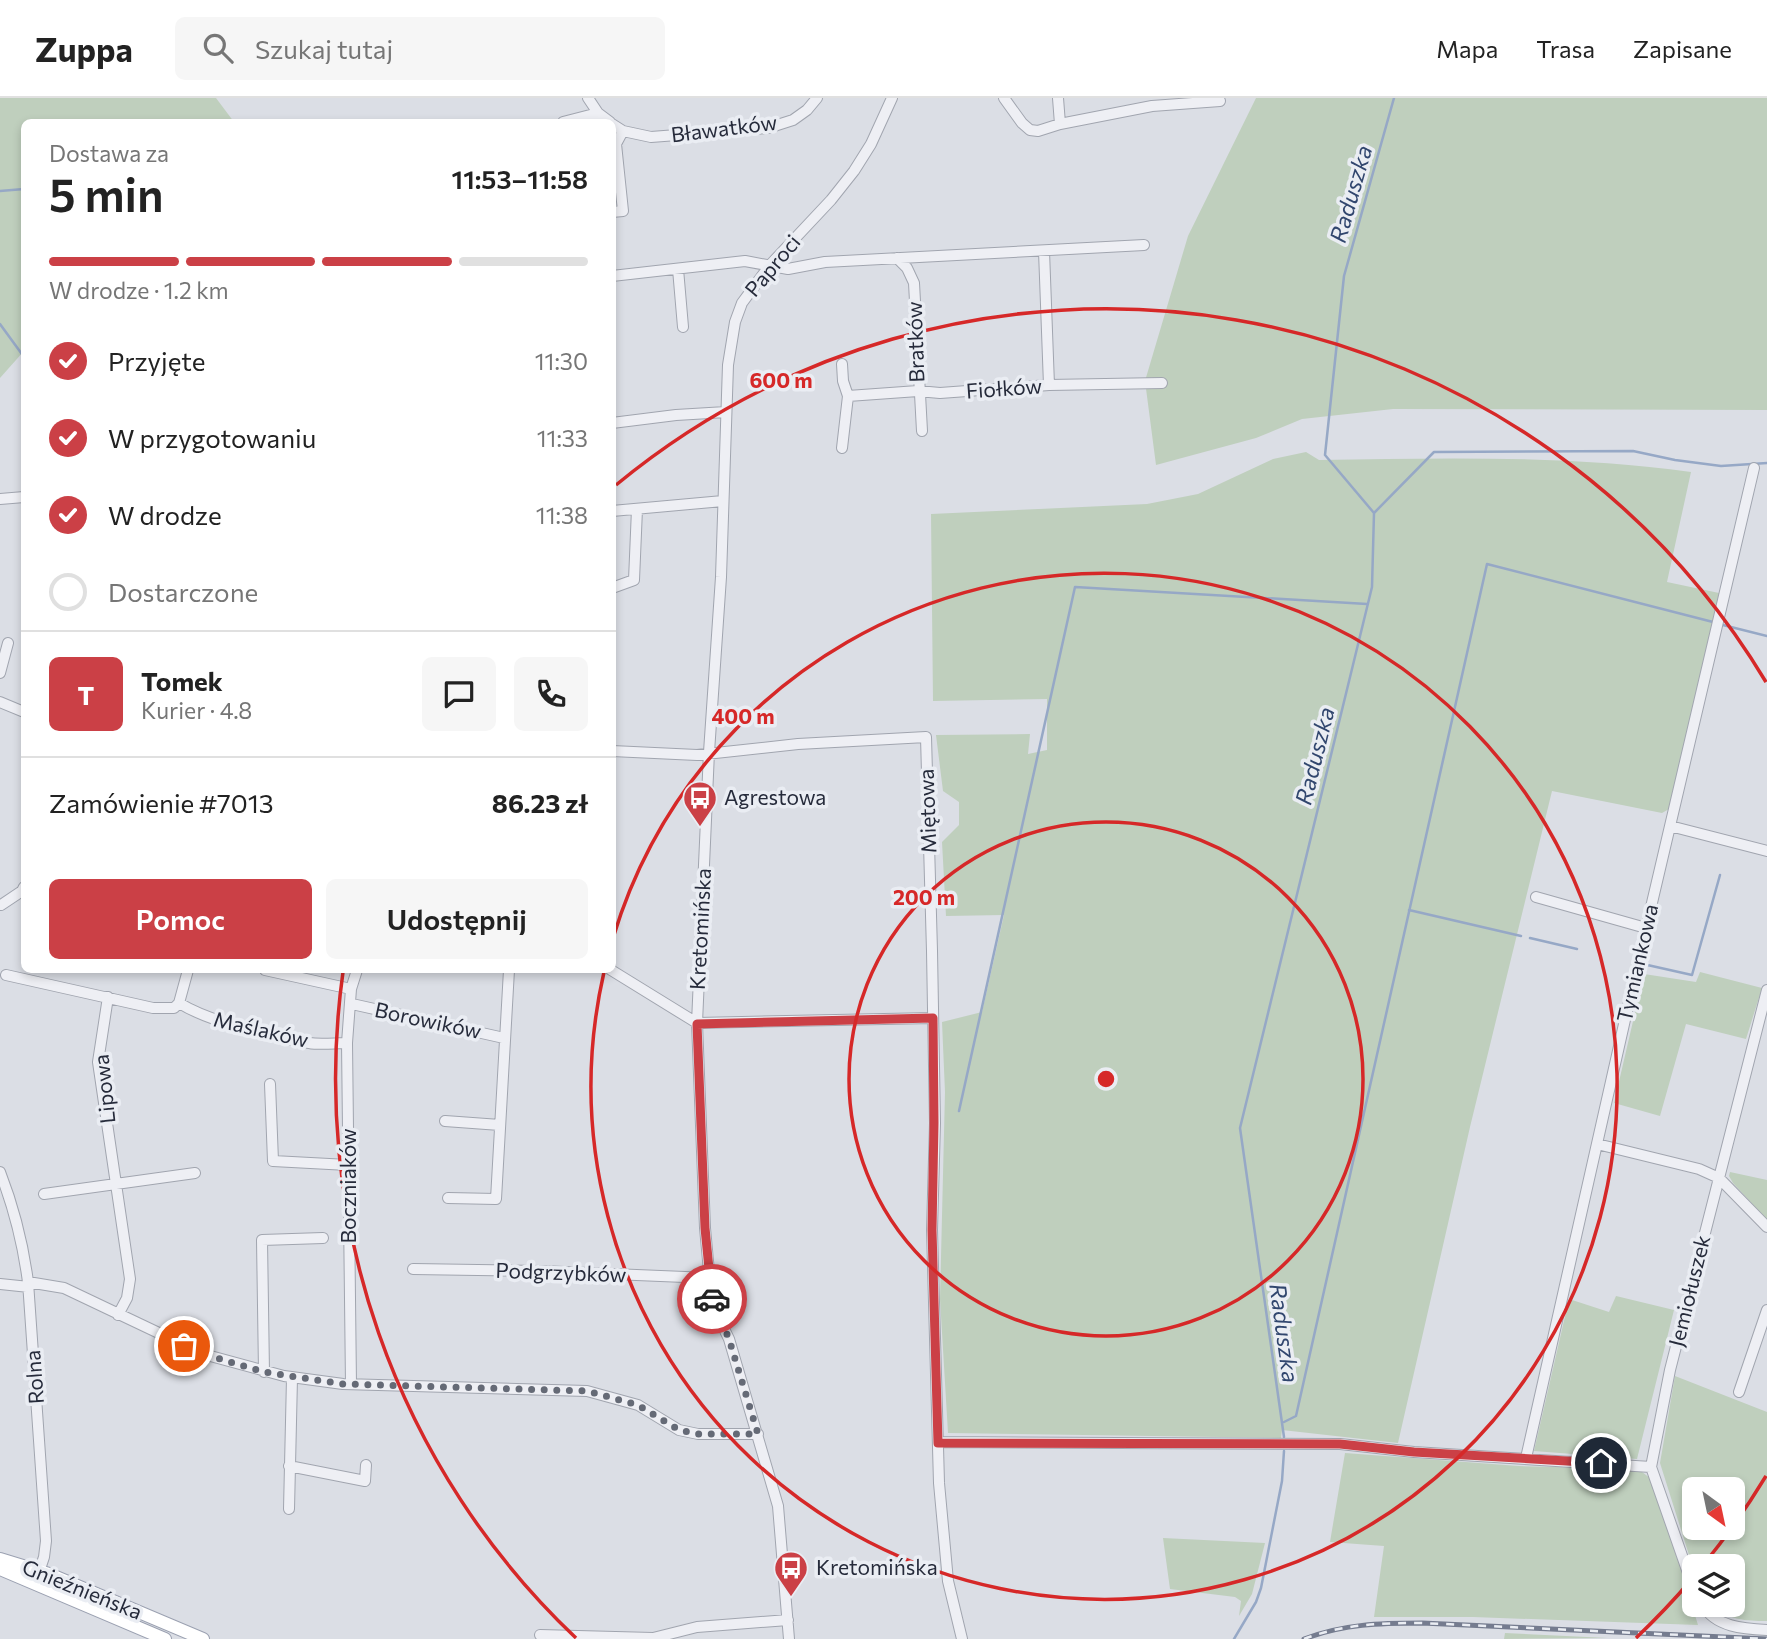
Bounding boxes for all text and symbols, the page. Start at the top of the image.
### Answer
search box [175,17,665,80]
text: Zuppa [35,28,133,69]
icon: search [199,29,237,67]
text: Szukaj tutaj [255,33,393,64]
text: Mapa [1436,34,1498,63]
text: Trasa [1536,34,1595,63]
text: Zapisane [1633,34,1732,63]
street label: Bławatków [669,109,778,146]
text: Dostawa za [49,139,169,167]
water label: Raduszka [1323,142,1377,246]
text: 11:53–11:58 [452,163,588,194]
text: 5 min [49,165,164,221]
street label: Paproci [739,229,805,301]
text: W drodze · 1.2 km [49,276,229,304]
street label: Bratków [901,301,928,383]
icon: check [49,342,87,380]
text: Przyjęte [108,345,205,376]
text: 11:30 [535,347,588,375]
text: 600 m [749,367,813,392]
street label: Fiołków [965,372,1043,403]
icon: check [49,419,87,457]
text: W przygotowaniu [108,422,316,453]
text: 11:33 [537,424,588,452]
icon: check [49,496,87,534]
text: W drodze [108,499,222,530]
text: 11:38 [536,501,588,529]
text: Dostarczone [108,576,258,607]
button: chat [422,657,496,731]
button: phone [514,657,588,731]
text: Tomek [141,665,223,696]
text: T [78,679,94,710]
text: Kurier · 4.8 [141,696,252,724]
text: 400 m [711,703,775,728]
water label: Raduszka [1288,704,1340,808]
street label: Miętowa [913,768,940,854]
bus stop icon: Agrestowa [681,779,719,828]
place label: Agrestowa [724,784,826,809]
text: Zamówienie #7013 [49,787,274,818]
text: 86.23 zł [492,787,588,818]
street label: Kretomińska [684,867,715,990]
button: Pomoc [49,879,312,959]
button: Udostępnij [326,879,588,959]
text: 200 m [893,884,955,909]
street label: Tymiankowa [1611,901,1662,1024]
street label: Borowików [373,996,484,1043]
street label: Maślaków [211,1005,311,1052]
street label: Lipowa [87,1053,120,1125]
centre of rings [1094,1067,1118,1091]
street label: Boczniaków [335,1128,360,1244]
street label: Jemiołuszek [1663,1232,1714,1349]
street label: Podgrzybków [495,1257,627,1286]
courier [677,1264,747,1334]
icon: car [693,1280,731,1318]
water label: Raduszka [1264,1281,1306,1384]
pin [154,1316,214,1376]
icon: bag [165,1327,203,1365]
street label: Rolna [19,1349,48,1405]
pin [1571,1433,1631,1493]
icon: home [1582,1444,1620,1482]
north arrow [1682,1477,1745,1540]
map controls [1682,1477,1745,1617]
bus stop icon: Kretomińska [772,1549,810,1598]
street label: Gnieźnieńska [19,1553,146,1624]
place label: Kretomińska [816,1554,938,1579]
button: layers [1682,1554,1745,1617]

